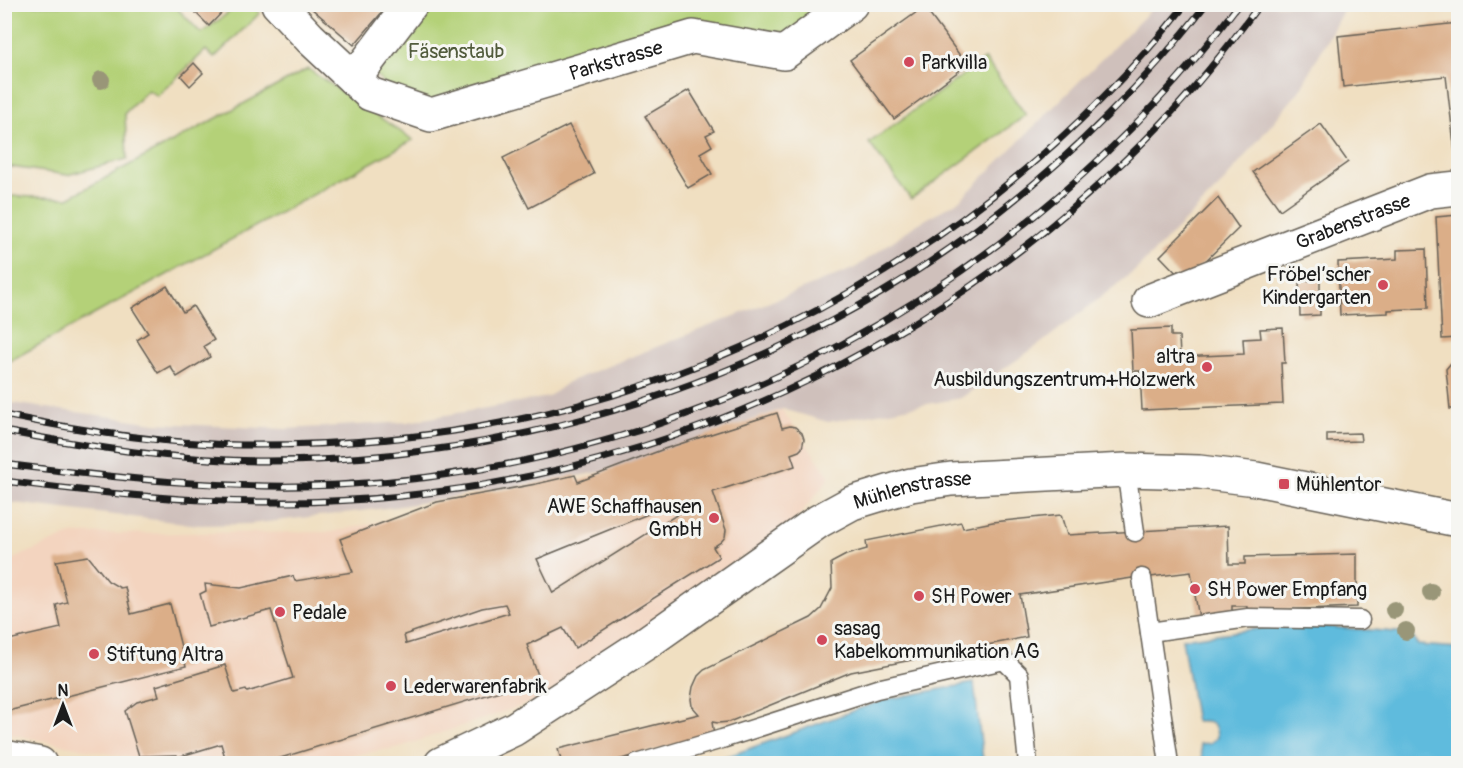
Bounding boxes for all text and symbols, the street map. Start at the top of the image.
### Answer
street label: Parkstrasse [566,34,666,86]
park label: Fäsenstaub [408,39,504,64]
place label: Parkvilla [921,50,987,75]
marker: Parkvilla [902,55,916,69]
street label: Grabenstrasse [1292,187,1414,255]
place label: Fröbel’scher Kindergarten [1262,262,1371,310]
marker: Fröbel’scher Kindergarten [1376,278,1390,292]
place label: altra Ausbildungszentrum+Holzwerk [933,344,1196,392]
marker: altra Ausbildungszentrum+Holzwerk [1200,360,1214,374]
street label: Mühlenstrasse [850,465,972,514]
place label: Mühlentor [1296,472,1381,497]
marker: Mühlentor [1277,477,1291,491]
place label: AWE Schaffhausen GmbH [547,494,702,542]
marker: AWE Schaffhausen GmbH [707,511,721,525]
place label: SH Power Empfang [1207,577,1367,602]
marker: SH Power Empfang [1188,582,1202,596]
place label: SH Power [931,584,1012,609]
marker: SH Power [912,589,926,603]
place label: Pedale [292,600,347,625]
marker: Pedale [273,605,287,619]
place label: sasag Kabelkommunikation AG [834,616,1040,664]
marker: sasag Kabelkommunikation AG [815,633,829,647]
place label: Stiftung Altra [106,642,223,667]
marker: Stiftung Altra [87,647,101,661]
place label: Lederwarenfabrik [403,674,548,699]
north arrow [33,675,93,735]
marker: Lederwarenfabrik [384,679,398,693]
text: N [58,681,69,701]

